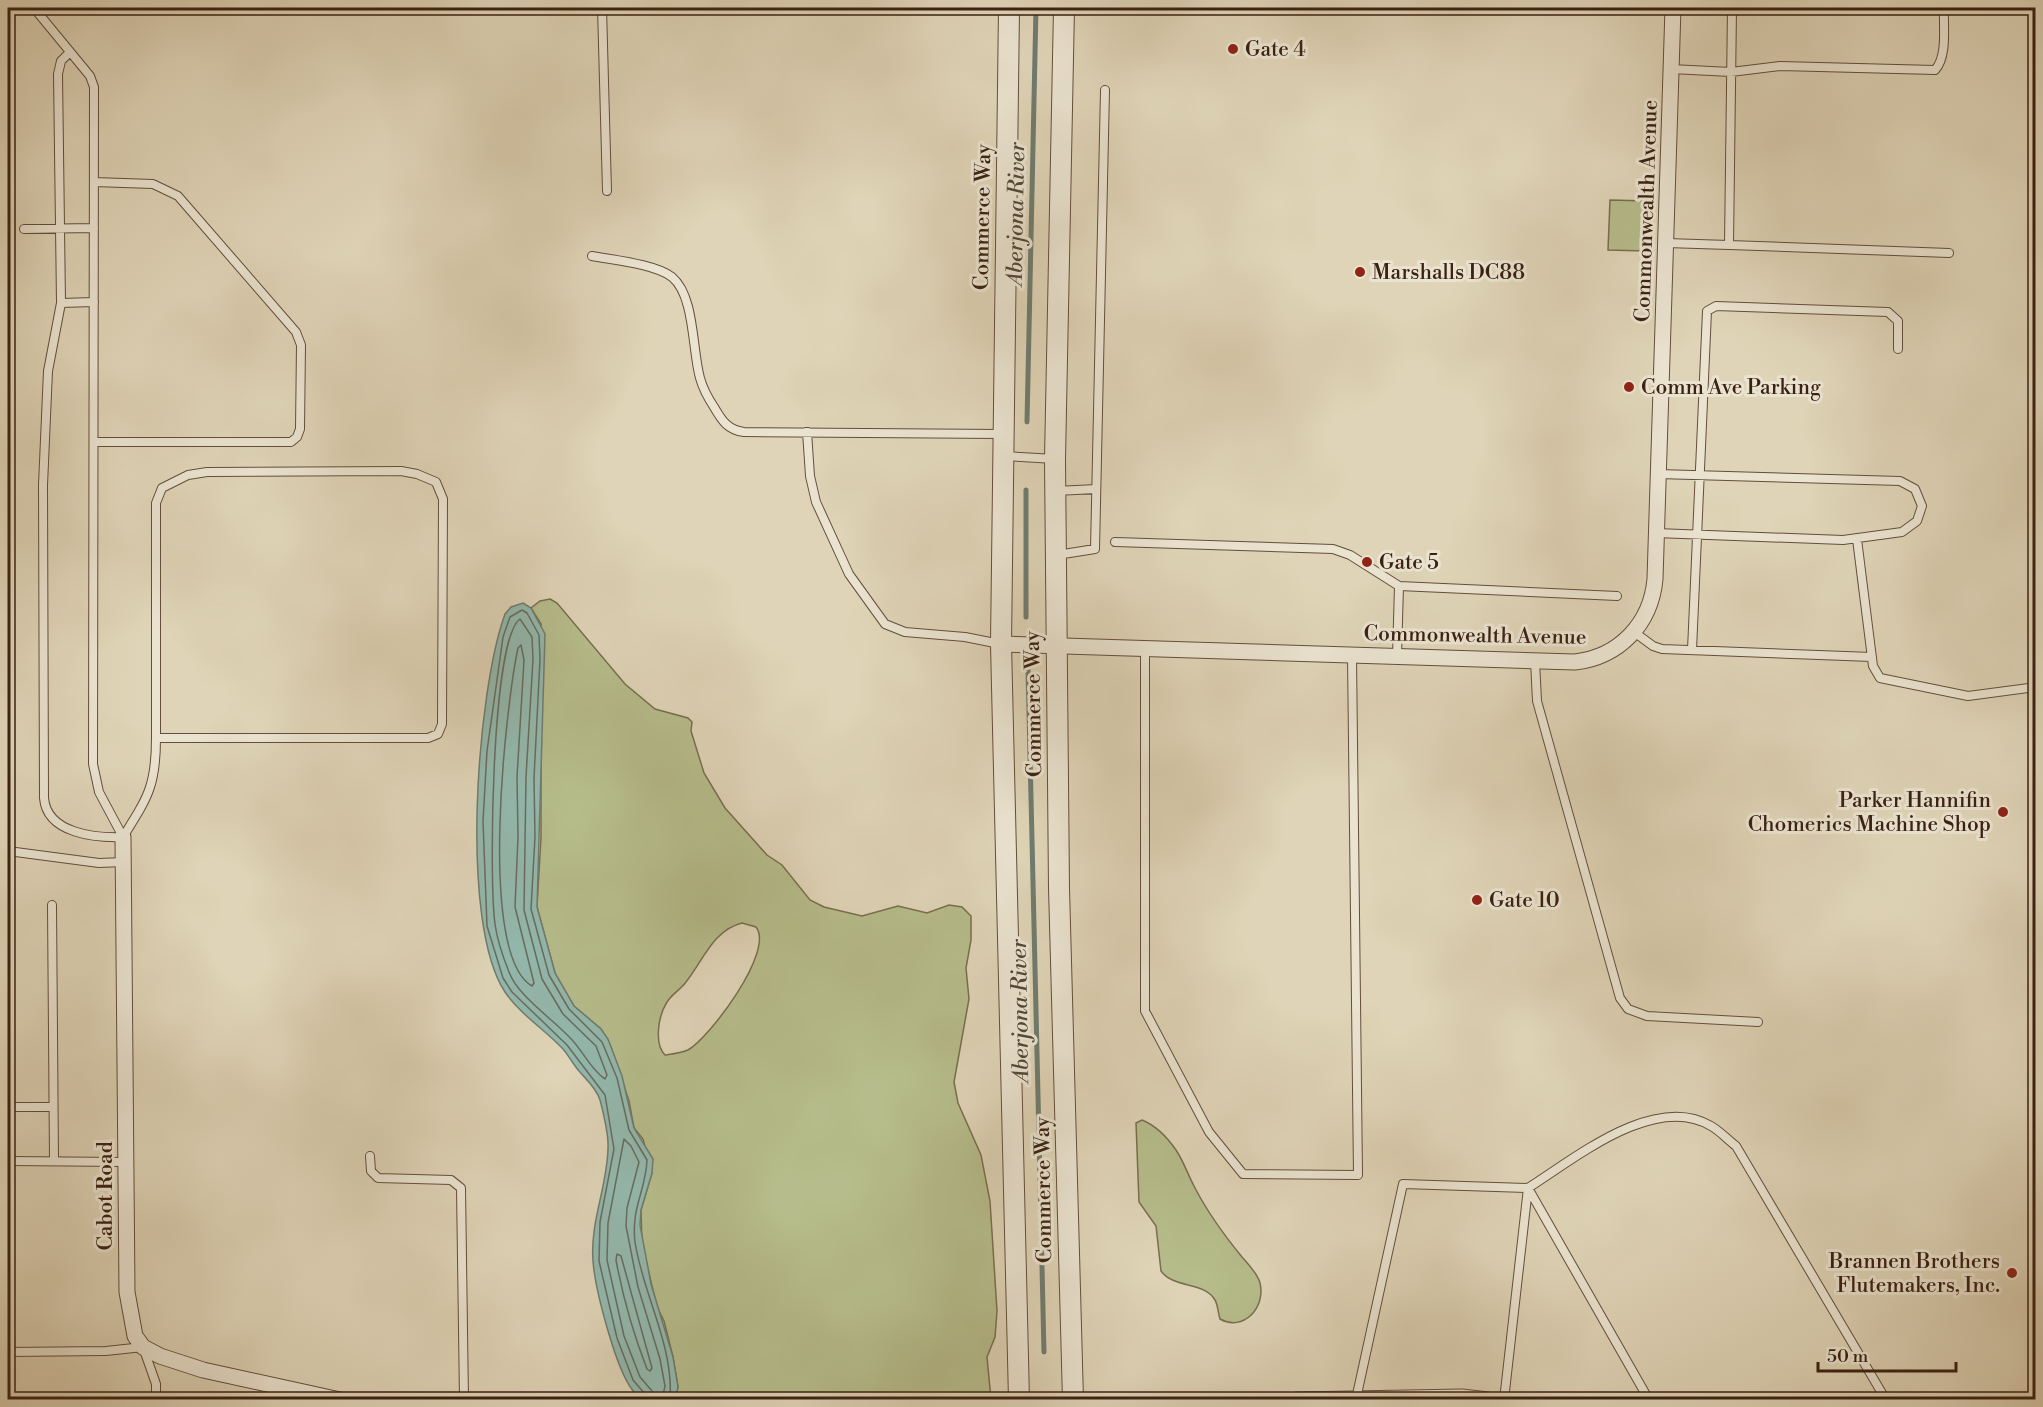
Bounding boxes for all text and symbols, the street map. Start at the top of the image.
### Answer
place label: Gate 4 [1245,37,1306,63]
marker: Gate 4 [1226,42,1240,56]
street label: Commonwealth Avenue [1630,99,1664,323]
water label: Aberjona River [1002,141,1031,288]
street label: Commerce Way [969,143,997,290]
place label: Marshalls DC88 [1372,260,1525,286]
marker: Marshalls DC88 [1353,265,1367,279]
place label: Comm Ave Parking [1641,375,1821,401]
marker: Comm Ave Parking [1622,380,1636,394]
place label: Gate 5 [1379,550,1439,576]
marker: Gate 5 [1360,555,1374,569]
street label: Commonwealth Avenue [1363,621,1587,651]
street label: Commerce Way [1020,630,1048,777]
place label: Parker Hannifin Chomerics Machine Shop [1748,788,1991,838]
marker: Parker Hannifin Chomerics Machine Shop [1996,805,2010,819]
place label: Gate 10 [1489,888,1560,914]
marker: Gate 10 [1470,893,1484,907]
water label: Aberjona River [1006,938,1035,1085]
street label: Commerce Way [1030,1116,1058,1263]
street label: Cabot Road [93,1141,119,1251]
place label: Brannen Brothers Flutemakers, Inc. [1828,1249,2000,1299]
marker: Brannen Brothers Flutemakers, Inc. [2005,1266,2019,1280]
scale bar [1818,1335,1956,1373]
text: 50 m [1827,1345,1869,1368]

